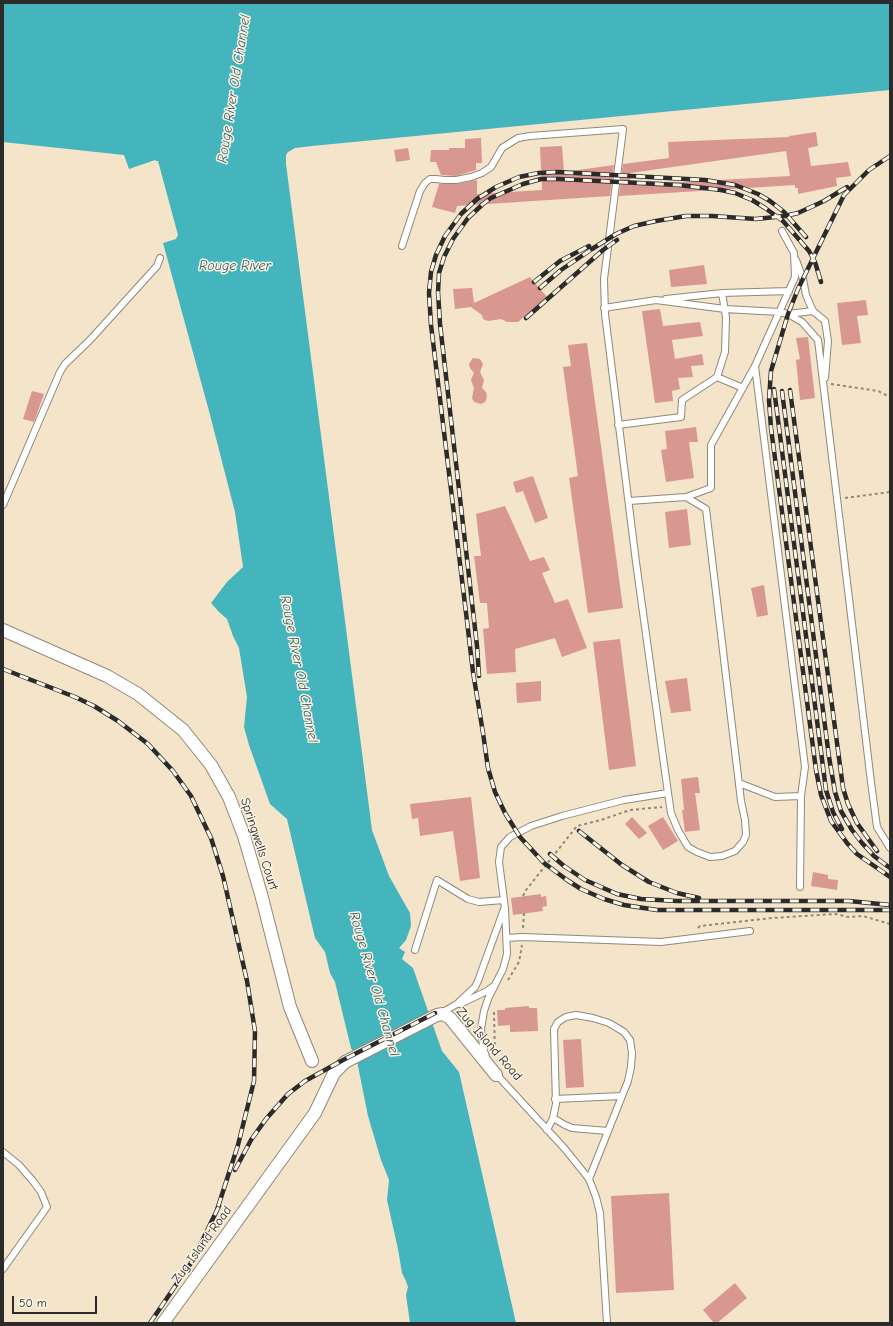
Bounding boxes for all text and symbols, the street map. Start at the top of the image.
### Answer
water label: Rouge River Old Channel [214,14,254,164]
water label: Rouge River [199,258,271,274]
water label: Rouge River Old Channel [276,594,322,744]
street label: Springwells Court [237,796,281,892]
water label: Rouge River Old Channel [345,910,403,1058]
street label: Zug Island Road [453,1004,525,1084]
street label: Zug Island Road [169,1203,235,1287]
scale bar [14,1288,99,1314]
text: 50 m [19,1296,47,1310]

